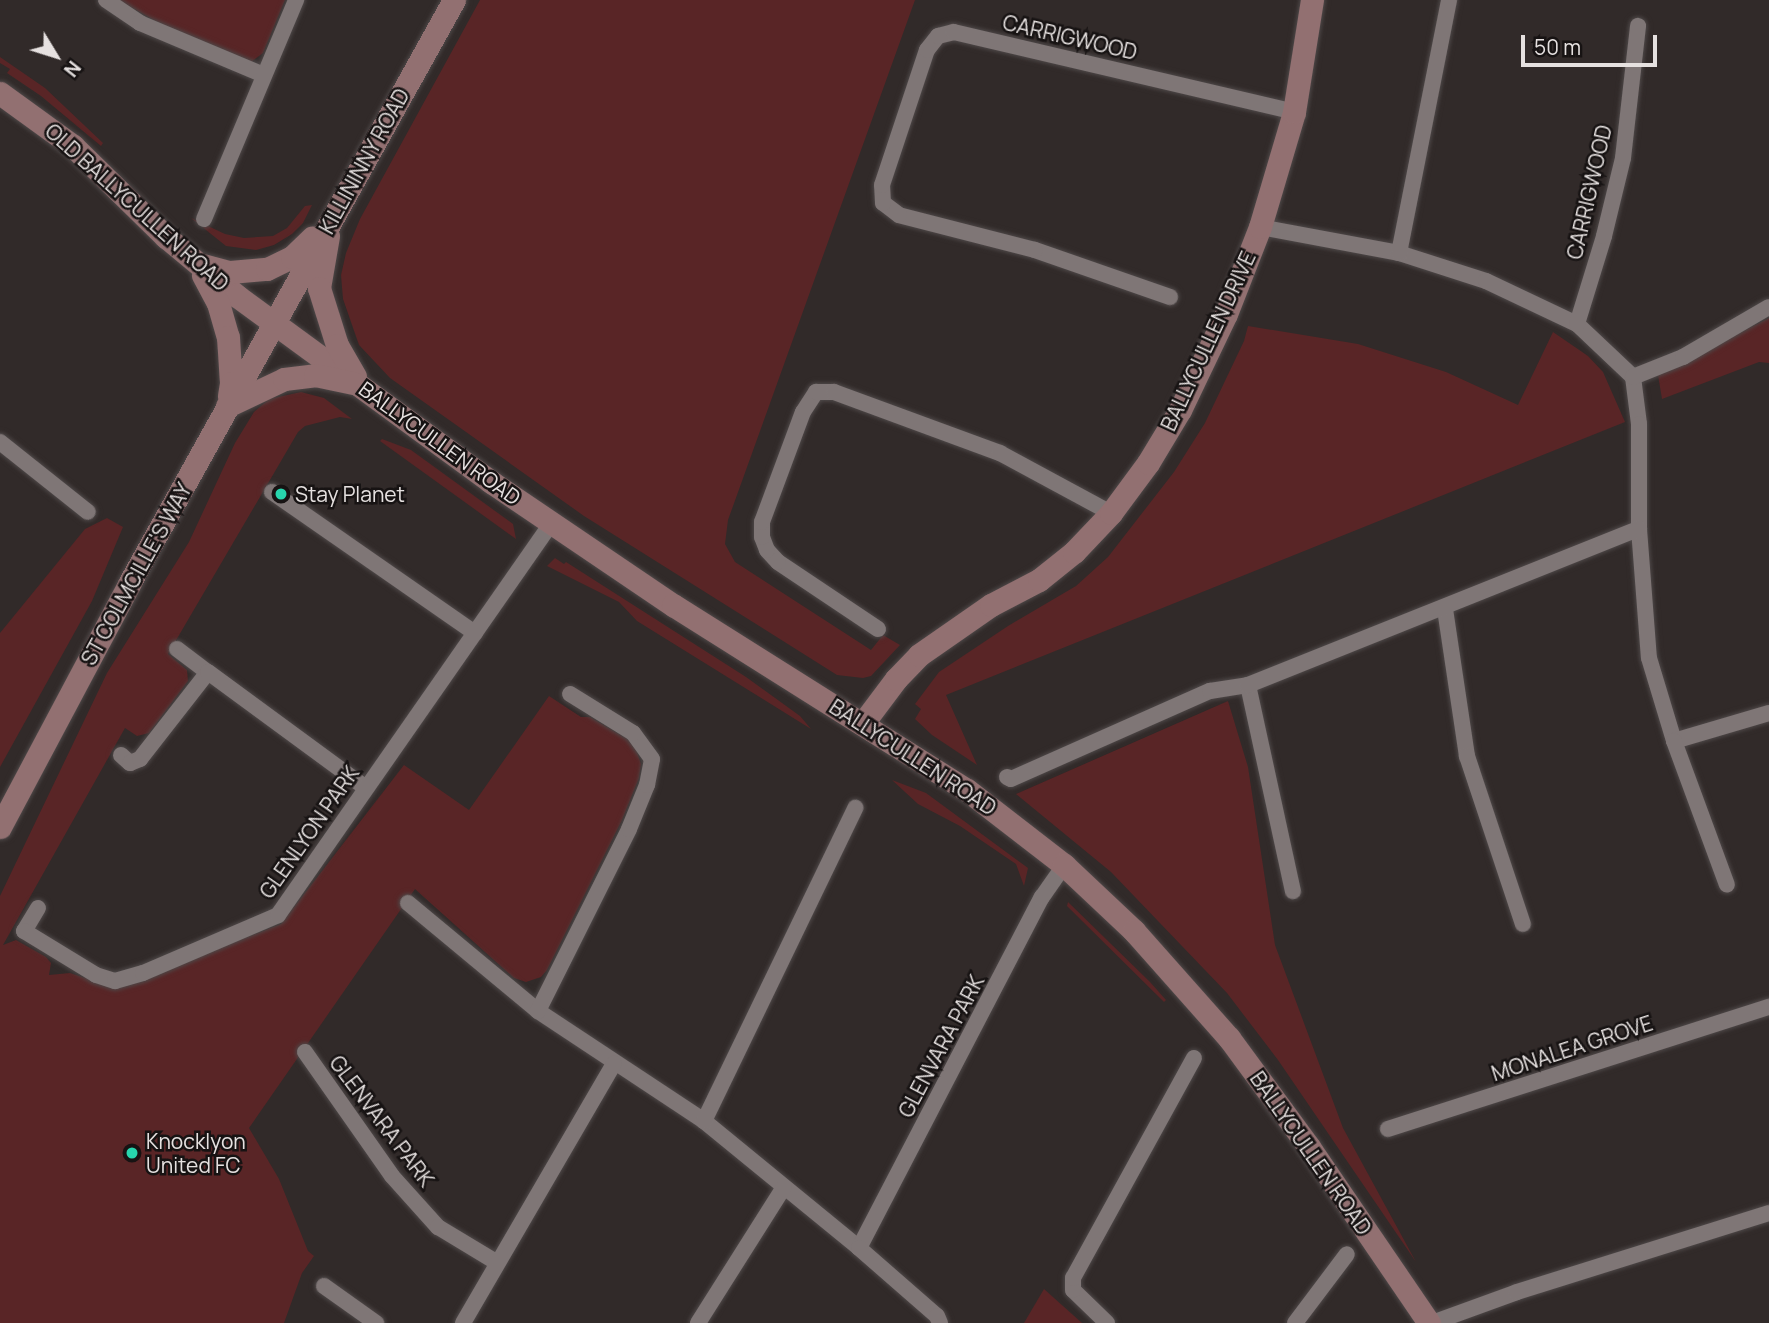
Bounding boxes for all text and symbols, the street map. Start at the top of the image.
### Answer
street label: CARRIGWOOD [1000,9,1140,65]
north arrow [21,21,91,91]
scale bar [1524,21,1660,65]
text: 50 m [1534,33,1581,61]
text: N [58,56,87,82]
street label: KILLININNY ROAD [313,84,415,238]
street label: OLD BALLYCULLEN ROAD [40,118,234,296]
street label: CARRIGWOOD [1561,122,1617,262]
street label: BALLYCULLEN DRIVE [1155,247,1261,435]
street label: BALLYCULLEN ROAD [354,376,526,510]
street label: ST COLMCILLE'S WAY [75,478,197,670]
place label: Stay Planet [295,481,405,507]
marker: Stay Planet [273,486,289,502]
street label: BALLYCULLEN ROAD [825,694,1001,820]
street label: GLENLYON PARK [254,761,364,903]
street label: GLENVARA PARK [893,970,989,1122]
street label: MONALEA GROVE [1488,1010,1656,1086]
street label: GLENVARA PARK [324,1050,440,1192]
street label: BALLYCULLEN ROAD [1245,1067,1377,1239]
place label: Knocklyon United FC [146,1128,246,1178]
marker: Knocklyon United FC [124,1145,140,1161]

